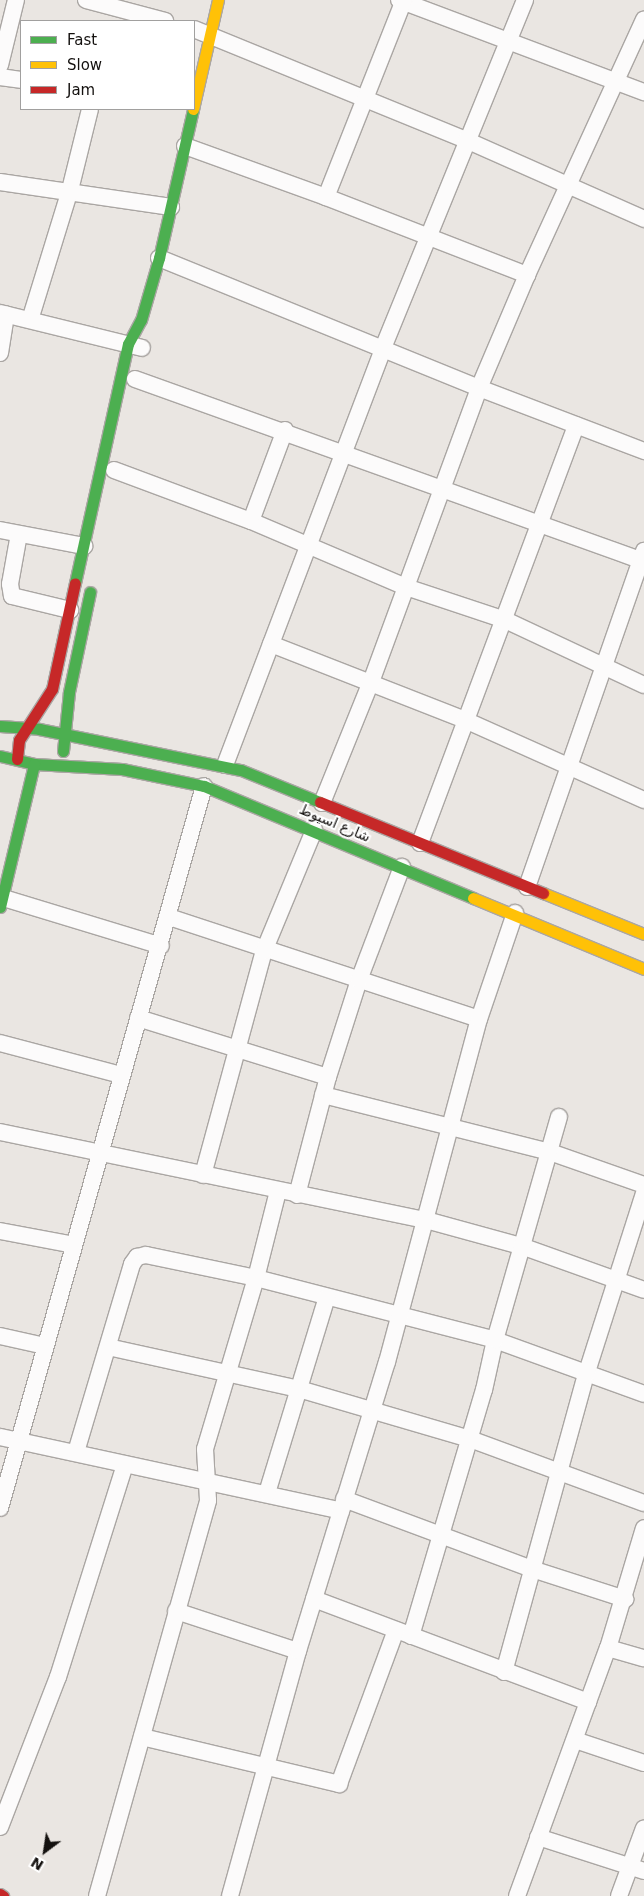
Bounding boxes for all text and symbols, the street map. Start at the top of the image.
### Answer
legend [20,20,195,110]
text: Fast [67,31,97,49]
text: Slow [67,56,102,74]
text: Jam [67,81,95,99]
street label: شارع اسيوط [297,801,373,845]
north arrow [20,1826,70,1876]
text: N [28,1854,46,1874]

